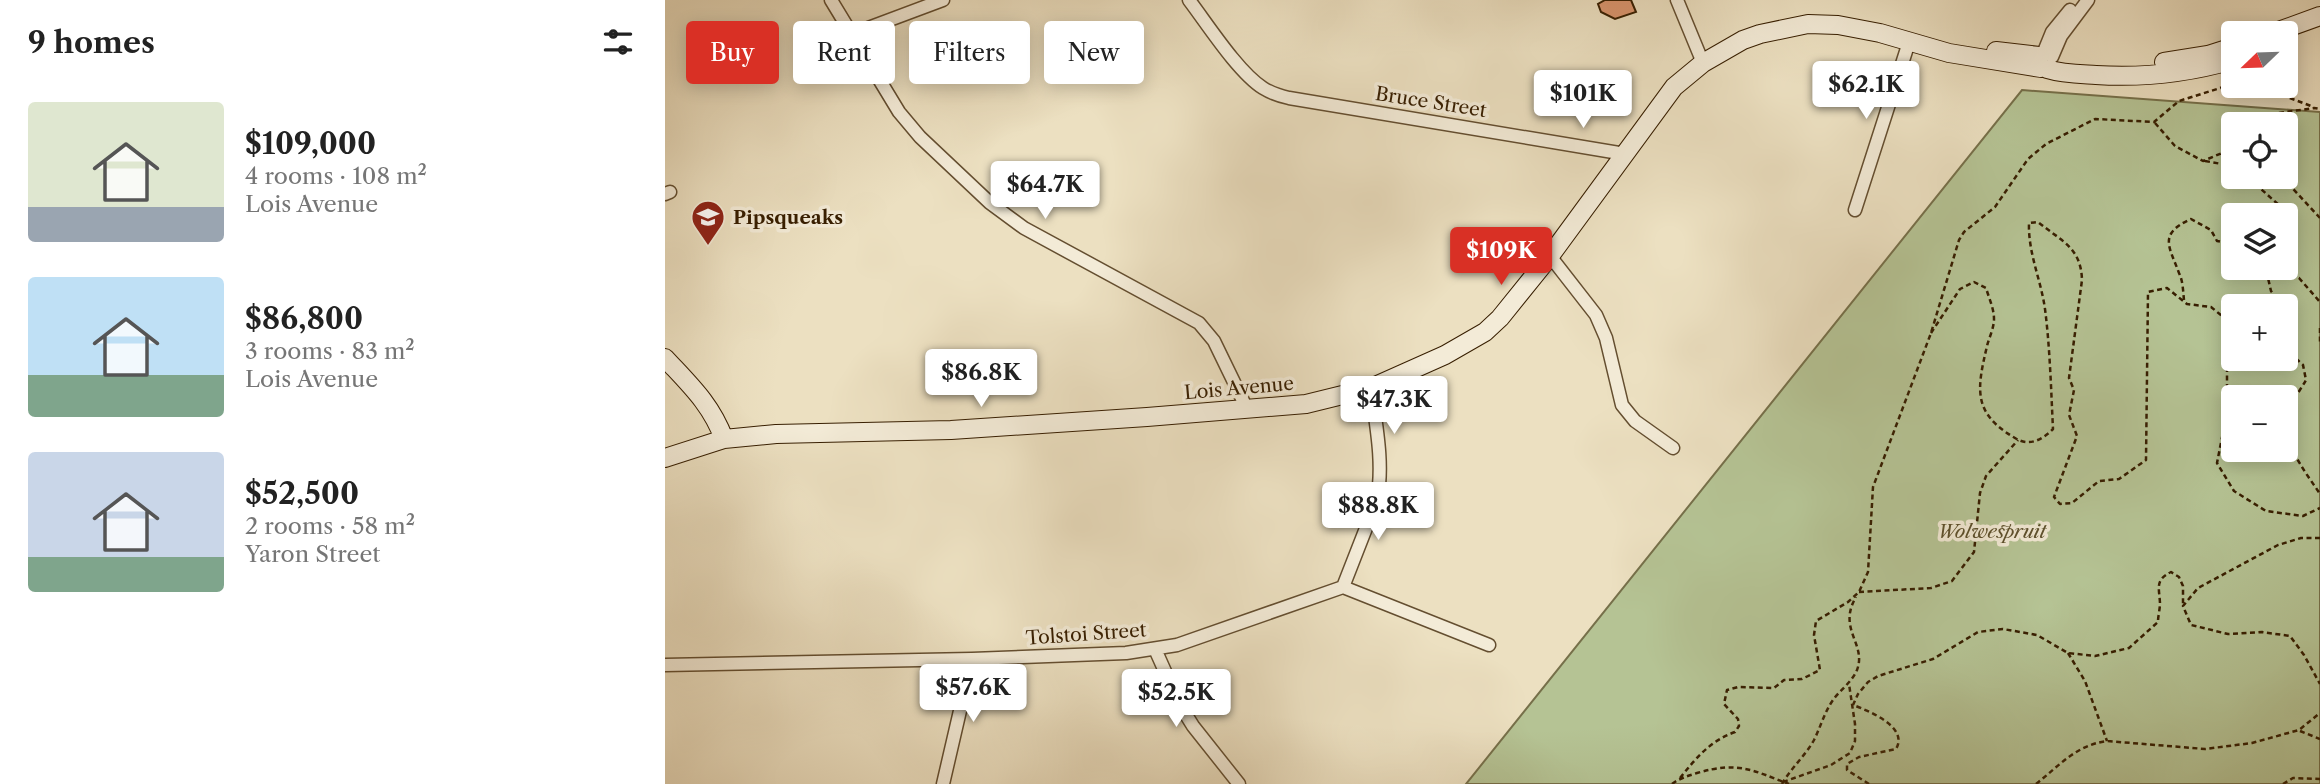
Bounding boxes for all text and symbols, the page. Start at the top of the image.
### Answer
chip: Buy [686,21,779,84]
chip: Rent [793,21,895,84]
chip: Filters [909,21,1030,84]
chip: New [1044,21,1144,84]
north arrow [2221,21,2298,98]
map controls [2221,21,2298,462]
icon: filters [599,23,637,61]
text: 9 homes [28,24,155,61]
pin: $62.1K [1809,61,1923,121]
text: $62.1K [1828,70,1904,98]
pin: $101K [1534,71,1632,130]
text: $101K [1550,79,1616,107]
street label: Bruce Street [1374,82,1489,122]
button: locate [2221,112,2298,189]
text: $109,000 [245,125,376,162]
icon: home [84,130,168,214]
text: 4 rooms · 108 m² [245,162,427,190]
pin: $64.7K [988,162,1102,221]
text: $64.7K [1007,170,1083,198]
text: Lois Avenue [245,190,378,218]
school or university icon: Pipsqueaks [689,198,727,247]
button: layers [2221,203,2298,280]
place label: Pipsqueaks [733,206,843,229]
pin: $109K [1452,228,1550,287]
text: $109K [1466,236,1536,264]
button: + [2221,294,2298,371]
text: $86,800 [245,300,363,337]
icon: home [84,305,168,389]
text: 3 rooms · 83 m² [245,337,415,365]
pin: $86.8K [924,350,1038,409]
text: $86.8K [941,358,1021,386]
text: Lois Avenue [245,365,378,393]
street label: Lois Avenue [1183,372,1295,404]
pin: $47.3K [1337,376,1451,436]
text: $47.3K [1357,385,1431,413]
button: − [2221,385,2298,462]
text: $52,500 [245,475,359,512]
icon: home [84,480,168,564]
pin: $88.8K [1321,482,1435,542]
text: $88.8K [1338,491,1418,519]
text: 2 rooms · 58 m² [245,512,415,540]
park label: Wolwespruit [1938,520,2048,543]
text: Yaron Street [245,540,380,568]
street label: Tolstoi Street [1025,618,1147,650]
pin: $57.6K [916,664,1030,724]
pin: $52.5K [1119,670,1233,729]
text: $57.6K [936,673,1010,701]
text: $52.5K [1138,678,1214,706]

